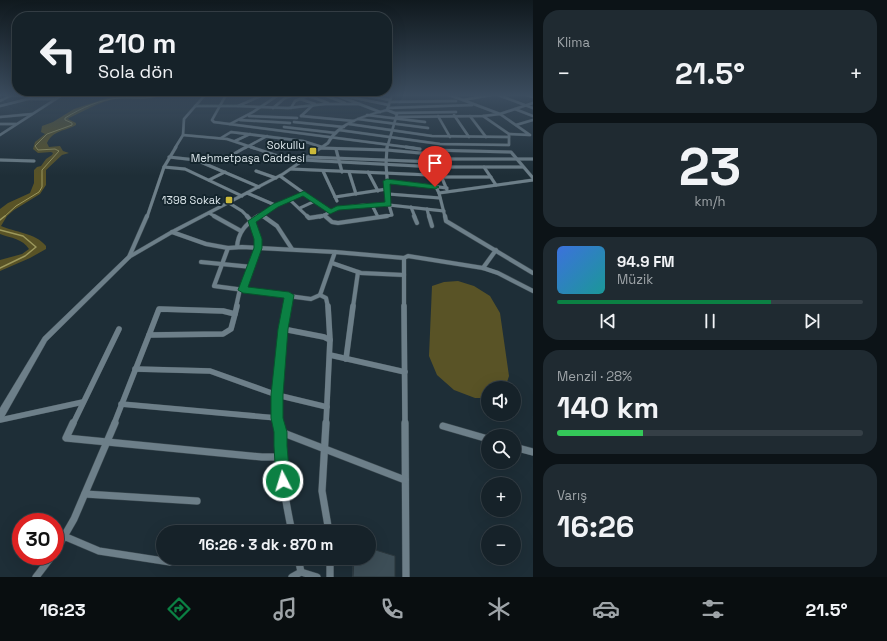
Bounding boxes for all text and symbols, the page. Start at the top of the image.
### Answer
text: 210 m [98,25,176,61]
icon: left [32,28,84,80]
text: Klima [557,34,590,51]
text: 21.5° [675,54,745,93]
text: − [557,59,571,87]
text: + [849,59,863,87]
text: Sola dön [98,60,173,83]
text: 23 [679,134,741,200]
place label: Sokullu Mehmetpaşa Caddesi [191,138,305,165]
marker: Sokullu Mehmetpaşa Caddesi [308,146,318,156]
pin [418,146,452,187]
icon: arrive [424,152,446,174]
place label: 1398 Sokak [162,193,221,207]
text: km/h [695,193,725,210]
marker: 1398 Sokak [224,195,234,205]
text: 94.9 FM [617,252,675,271]
text: Müzik [617,271,653,288]
icon: previous [597,310,619,332]
icon: pause [699,310,721,332]
icon: next [801,310,823,332]
text: Menzil · 28% [557,368,632,385]
map controls [481,381,521,565]
button: sound [481,381,521,421]
text: 140 km [557,388,659,427]
button: search [481,429,521,469]
position arrow [262,460,304,502]
button: + [481,477,521,517]
text: Varış [557,487,587,504]
text: 16:26 [557,507,634,546]
speed limit sign: 30 [12,513,64,565]
button: − [481,525,521,565]
text: 16:26 · 3 dk · 870 m [199,535,333,554]
icon: directions [165,595,193,623]
icon: music [271,595,299,623]
icon: phone [378,595,406,623]
icon: climate [485,595,513,623]
icon: car [592,595,620,623]
icon: filters [699,595,727,623]
text: 16:23 [39,598,86,621]
text: 21.5° [805,598,848,621]

